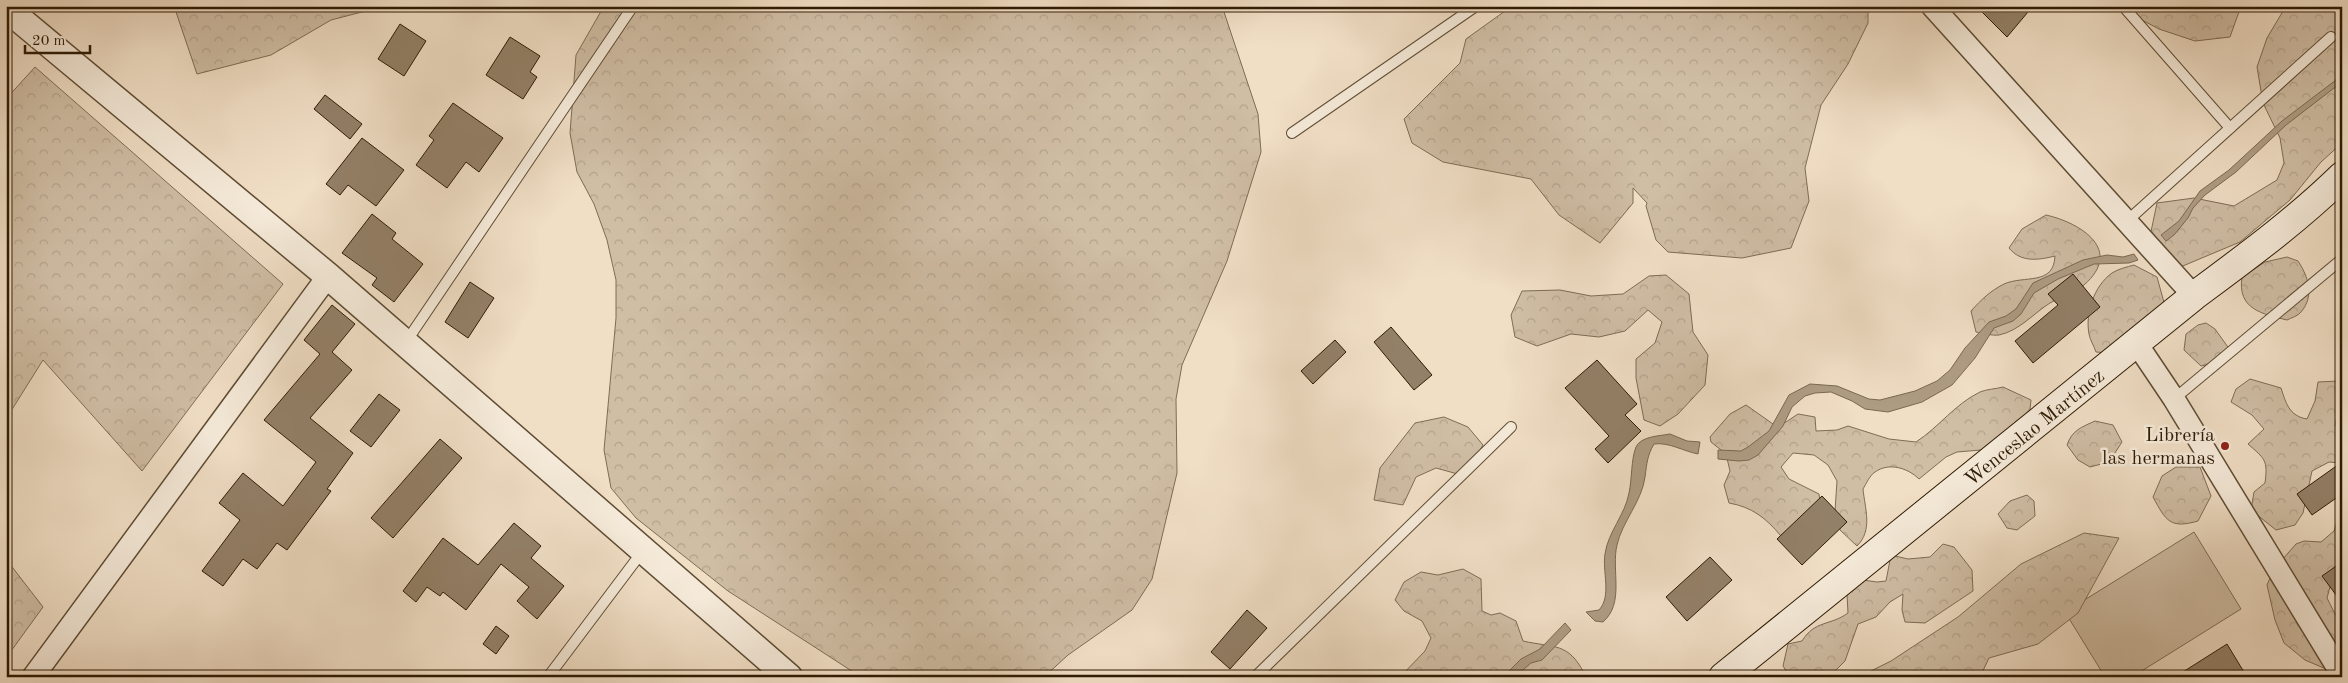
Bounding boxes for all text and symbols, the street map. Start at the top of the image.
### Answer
scale bar [25,22,90,54]
text: 20 m [32,34,66,49]
street label: Wenceslao Martínez [1962,366,2109,491]
place label: Librería las hermanas [2102,426,2215,469]
marker: Librería las hermanas [2219,440,2231,452]

